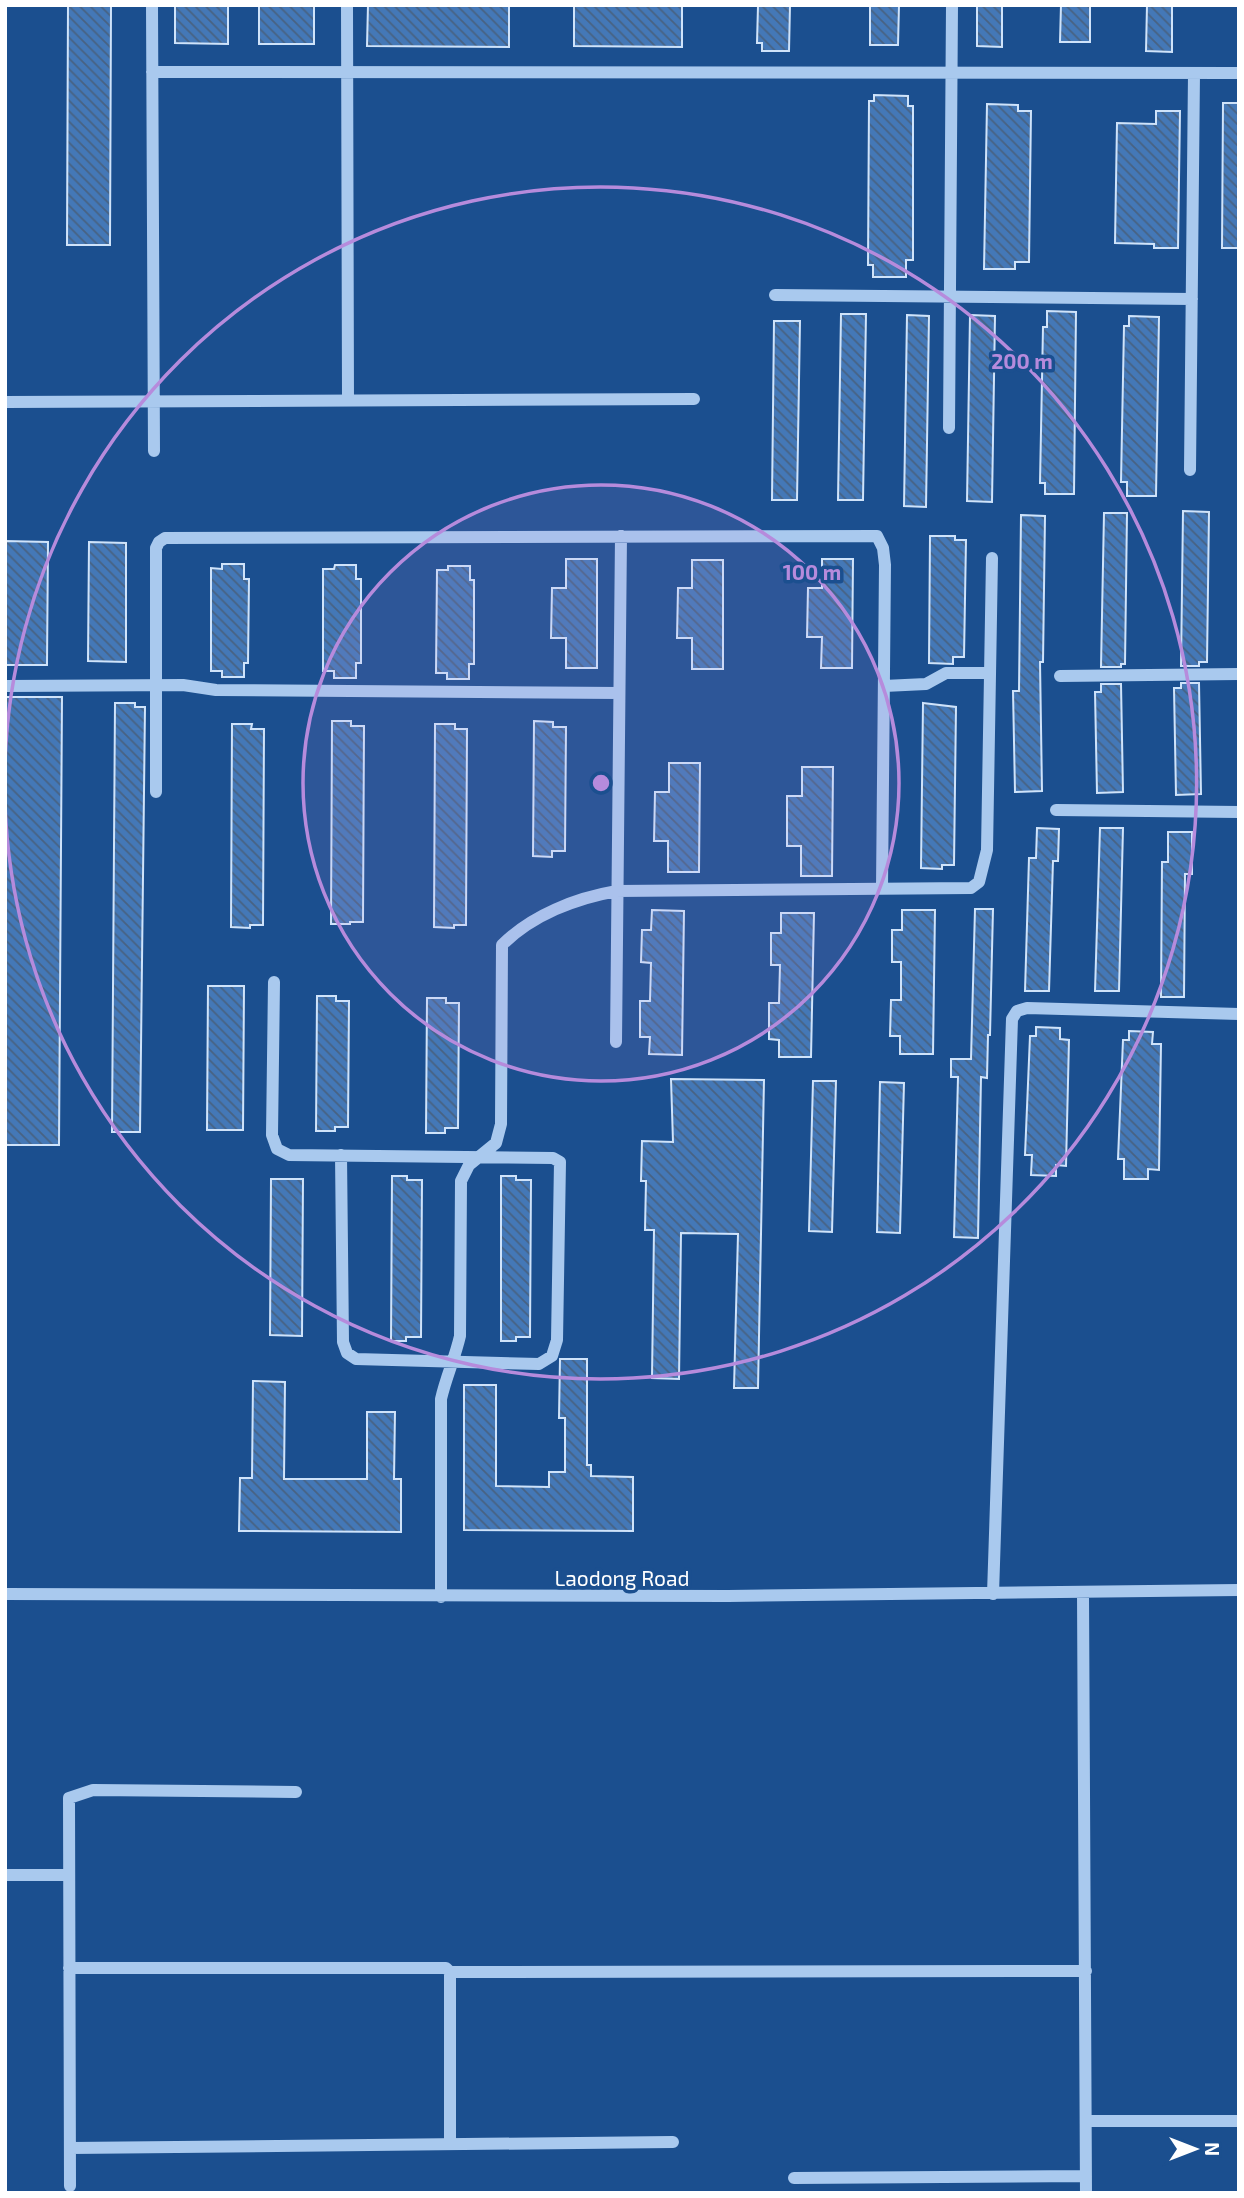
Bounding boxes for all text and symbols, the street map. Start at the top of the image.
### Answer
text: 200 m [991,348,1053,373]
text: 100 m [783,559,841,584]
centre of rings [589,771,613,795]
street label: Laodong Road [554,1565,690,1590]
north arrow [1160,2114,1230,2184]
text: N [1201,2142,1224,2156]

